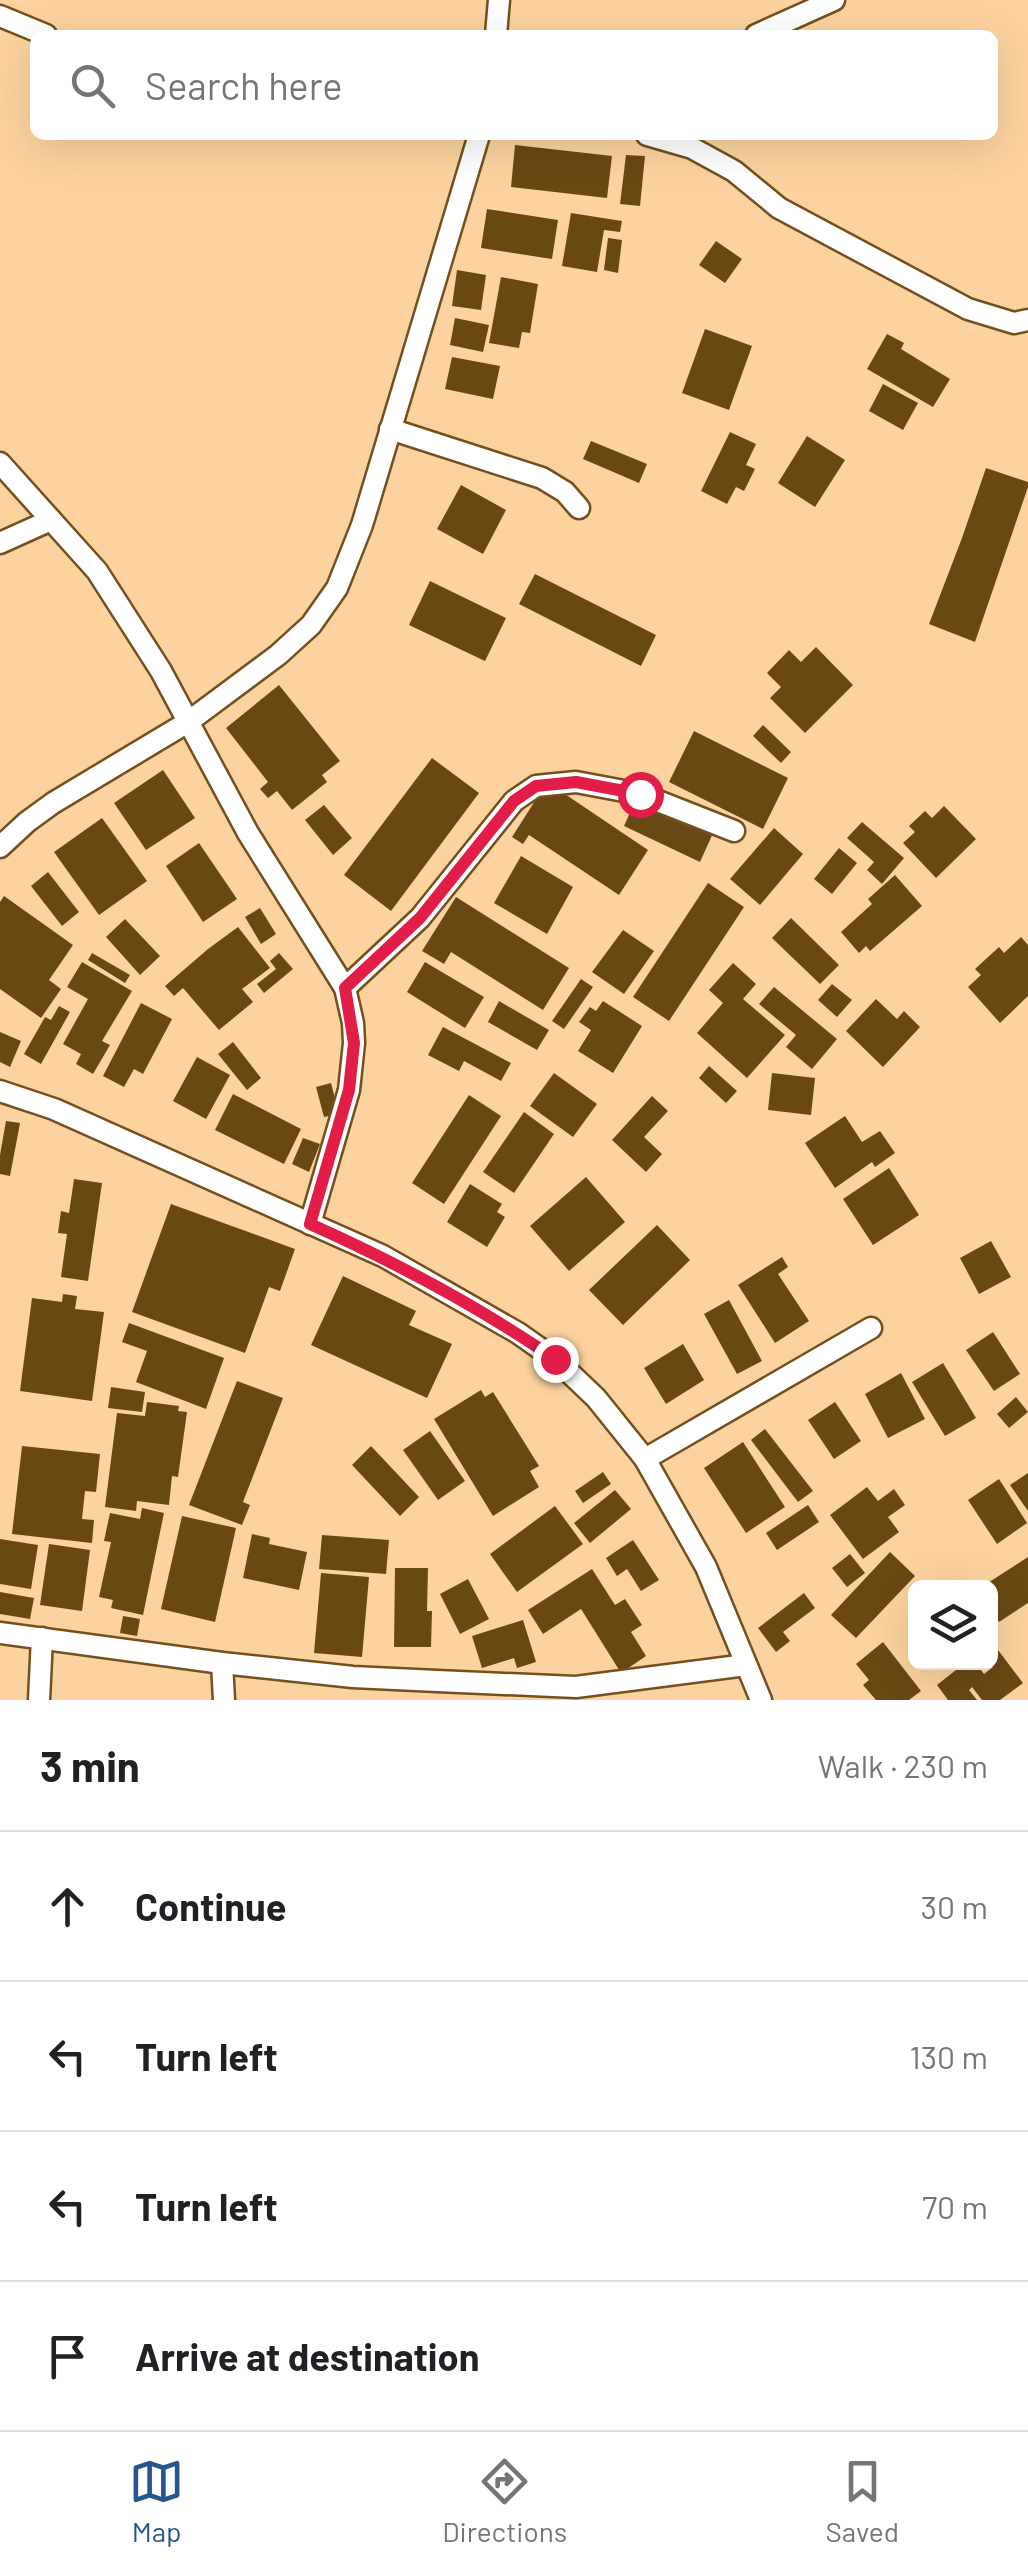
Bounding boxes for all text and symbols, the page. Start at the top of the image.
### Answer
search box [30,30,998,140]
icon: search [65,58,120,113]
text: Search here [145,62,343,108]
route start [618,772,664,818]
route end [533,1337,579,1383]
map controls [908,1580,998,1670]
button: layers [908,1580,998,1670]
text: 3 min [40,1740,140,1790]
text: Walk · 230 m [818,1746,988,1784]
icon: ahead [40,1879,95,1934]
text: Continue [135,1883,286,1929]
text: 30 m [921,1887,988,1925]
icon: left [40,2029,95,2084]
text: Turn left [135,2033,278,2079]
text: 130 m [909,2037,988,2075]
icon: left [40,2179,95,2234]
text: Turn left [135,2183,278,2229]
text: 70 m [922,2187,988,2225]
icon: arrive [40,2329,95,2384]
text: Arrive at destination [135,2333,480,2379]
tab: Map [129,2454,184,2548]
tab: Directions [442,2454,567,2548]
tab: Saved [825,2454,899,2548]

